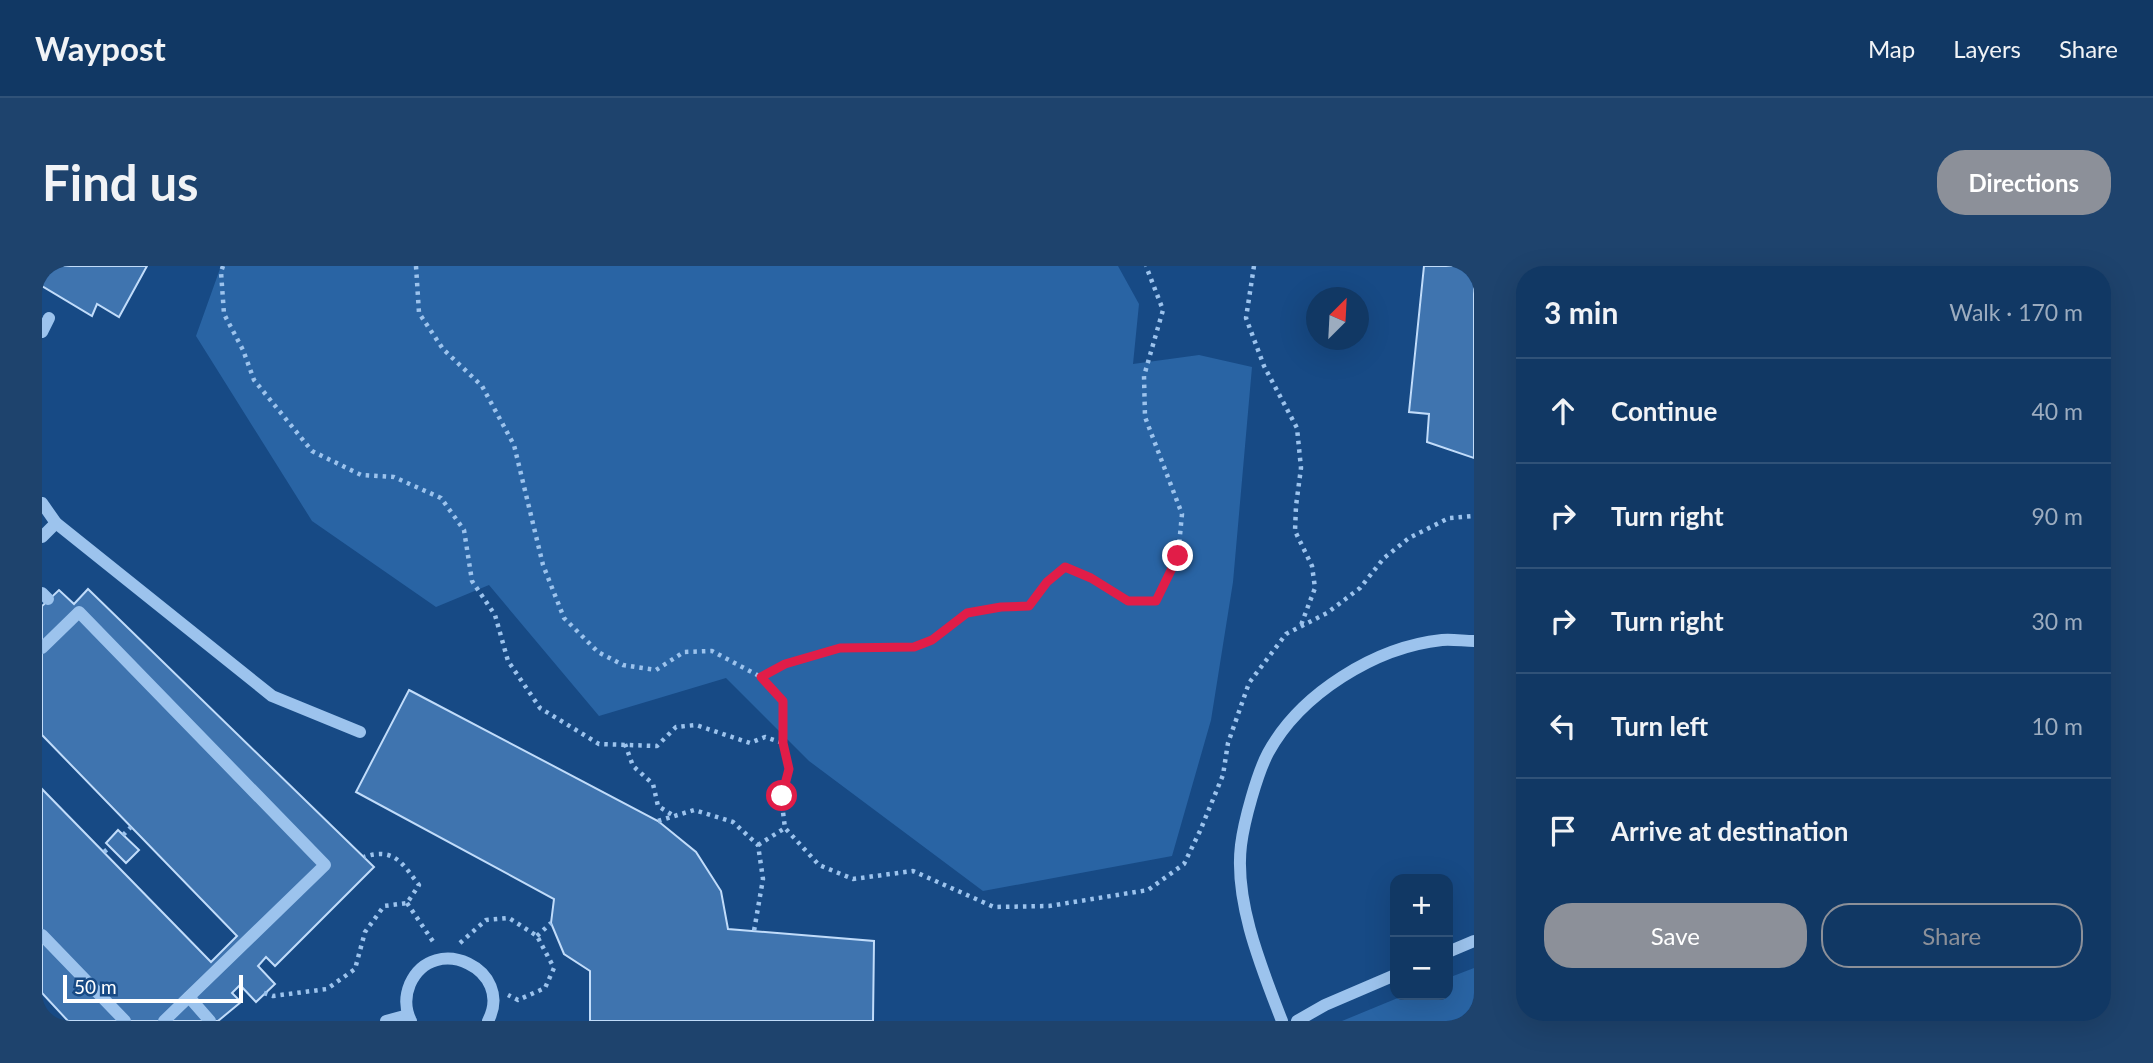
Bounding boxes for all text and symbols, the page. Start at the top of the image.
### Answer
text: Waypost [35,28,166,68]
text: Map [1868,34,1915,63]
text: Layers [1953,34,2021,63]
text: Share [2059,34,2118,63]
button: Directions [1937,150,2111,215]
text: Find us [42,153,199,211]
north arrow [1306,287,1369,350]
text: 3 min [1544,294,1618,330]
text: Walk · 170 m [1949,298,2083,326]
icon: ahead [1544,392,1582,430]
text: Continue [1611,395,1717,427]
text: 40 m [2032,397,2083,425]
icon: right [1544,497,1582,535]
text: Turn right [1611,500,1724,532]
text: 90 m [2032,502,2083,530]
route end [1162,540,1193,571]
icon: right [1544,602,1582,640]
text: Turn right [1611,605,1724,637]
text: 30 m [2032,607,2083,635]
icon: left [1544,707,1582,745]
text: Turn left [1611,710,1708,742]
text: 10 m [2032,712,2083,740]
route start [766,780,797,811]
icon: arrive [1544,812,1582,850]
text: Arrive at destination [1611,815,1848,847]
map controls [1390,874,1453,1000]
button: + [1390,874,1453,937]
button: Save [1544,903,1807,968]
button: Share [1821,903,2083,968]
button: − [1390,937,1453,1000]
scale bar [63,972,243,1004]
text: 50 m [74,975,117,998]

